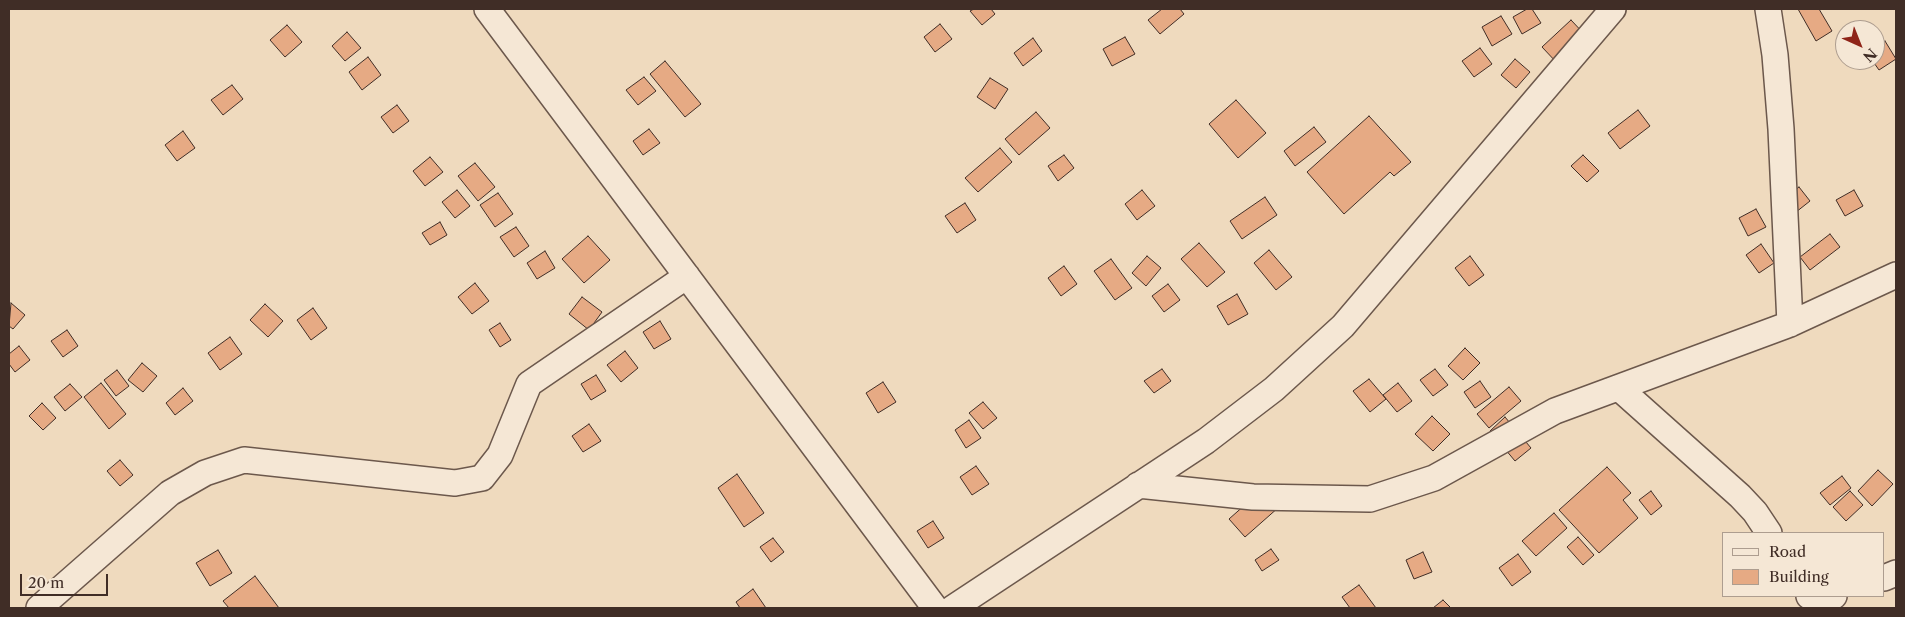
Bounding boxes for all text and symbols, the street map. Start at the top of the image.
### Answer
north arrow [1835,20,1885,70]
text: N [1859,44,1880,66]
legend [1722,532,1885,597]
text: Road [1769,542,1806,561]
scale bar [22,564,110,596]
text: Building [1769,567,1829,586]
text: 20 m [28,573,64,592]

